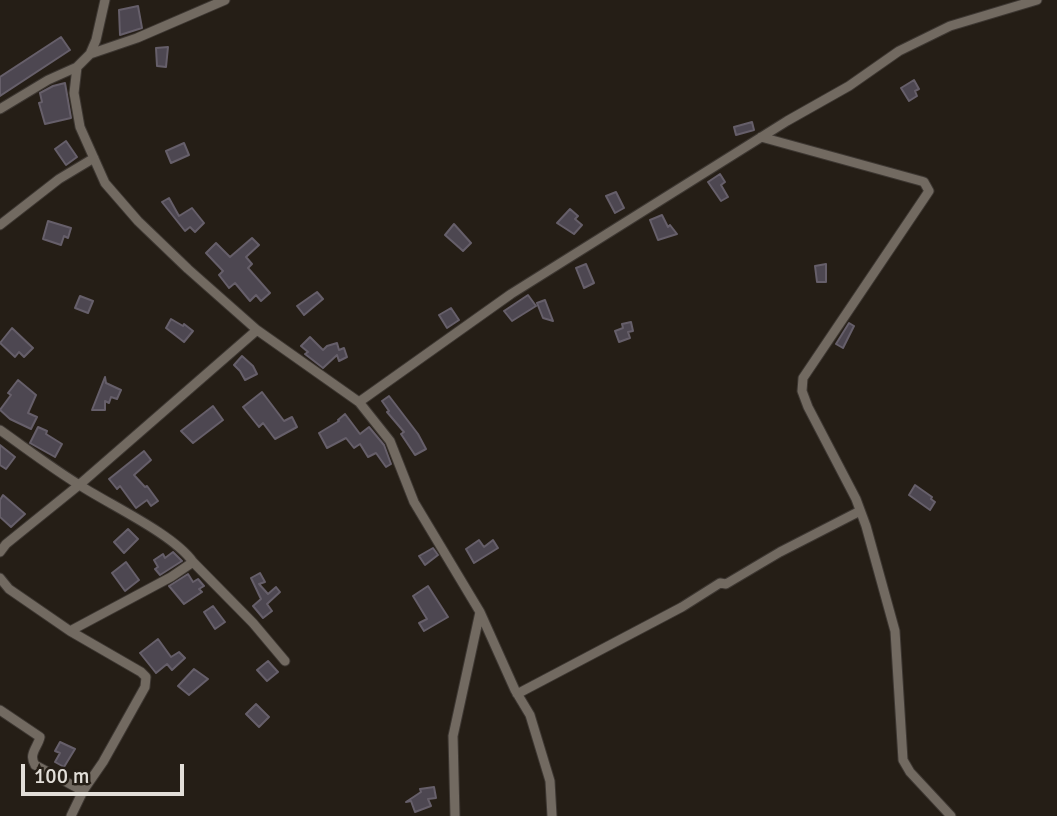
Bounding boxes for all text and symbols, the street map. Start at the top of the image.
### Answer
scale bar [24,750,187,794]
text: 100 m [34,763,89,789]

